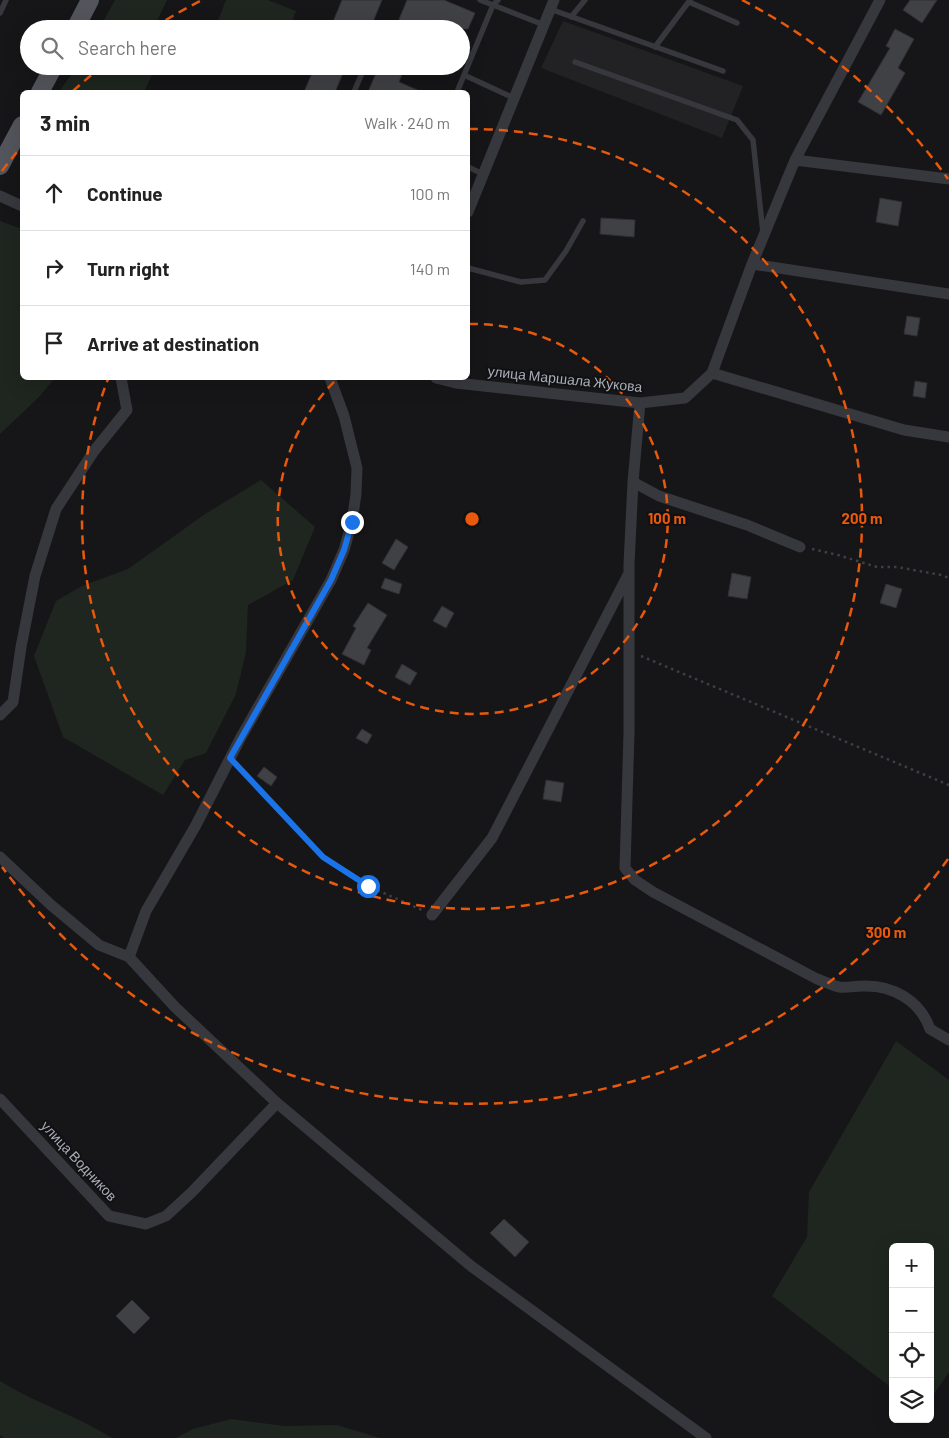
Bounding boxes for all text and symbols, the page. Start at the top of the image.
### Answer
search box [20,20,470,75]
icon: search [38,34,66,62]
text: Search here [78,36,177,59]
text: 3 min [40,110,90,135]
text: Walk · 240 m [364,113,450,132]
icon: ahead [40,179,68,207]
text: Continue [87,182,163,205]
text: 100 m [410,184,450,203]
icon: right [40,254,68,282]
text: Turn right [87,257,169,280]
text: 140 m [410,259,450,278]
icon: arrive [40,329,68,357]
text: Arrive at destination [87,332,259,355]
street label: улица Маршала Жукова [487,362,643,395]
text: 100 m [648,509,686,527]
text: 200 m [841,509,883,527]
centre of rings [463,510,481,528]
route end [341,511,364,534]
route start [357,875,380,898]
text: 300 m [866,923,906,941]
street label: улица Водников [38,1117,121,1204]
map controls [889,1243,934,1423]
button: + [889,1243,934,1288]
button: − [889,1288,934,1333]
button: locate [889,1333,934,1378]
button: layers [889,1378,934,1423]

